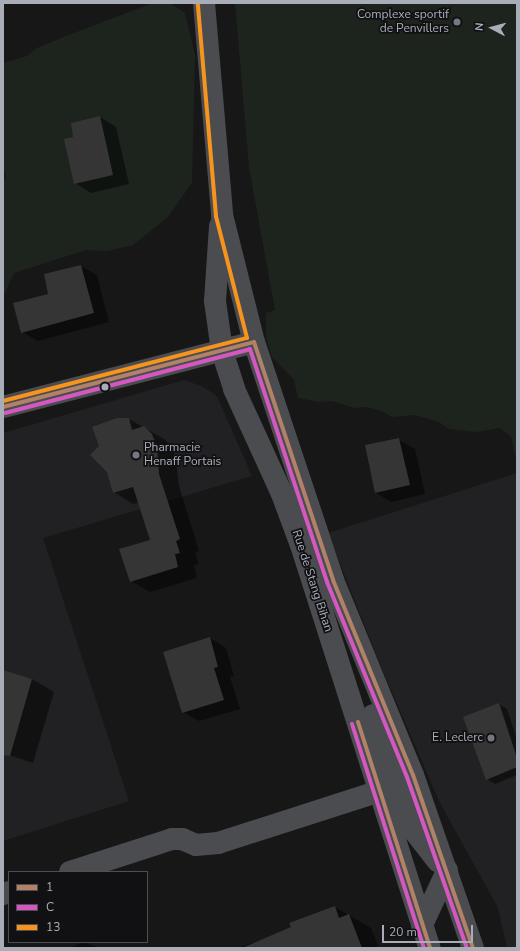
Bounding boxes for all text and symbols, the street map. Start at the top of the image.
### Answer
place label: Complexe sportif de Penvillers [357,8,449,36]
north arrow [472,8,512,48]
marker: Complexe sportif de Penvillers [452,17,462,27]
text: N [472,22,487,32]
unlabelled marker [100,382,110,392]
place label: Pharmacie Henaff Portais [144,441,221,469]
marker: Pharmacie Henaff Portais [131,450,141,460]
street label: Rue de Stang Bihan [289,528,335,634]
place label: E. Leclerc [432,731,483,745]
marker: E. Leclerc [486,733,496,743]
legend [8,871,148,943]
text: 1 [46,879,53,895]
text: C [46,899,54,915]
scale bar [384,917,475,943]
text: 13 [46,919,60,935]
text: 20 m [389,924,417,940]

